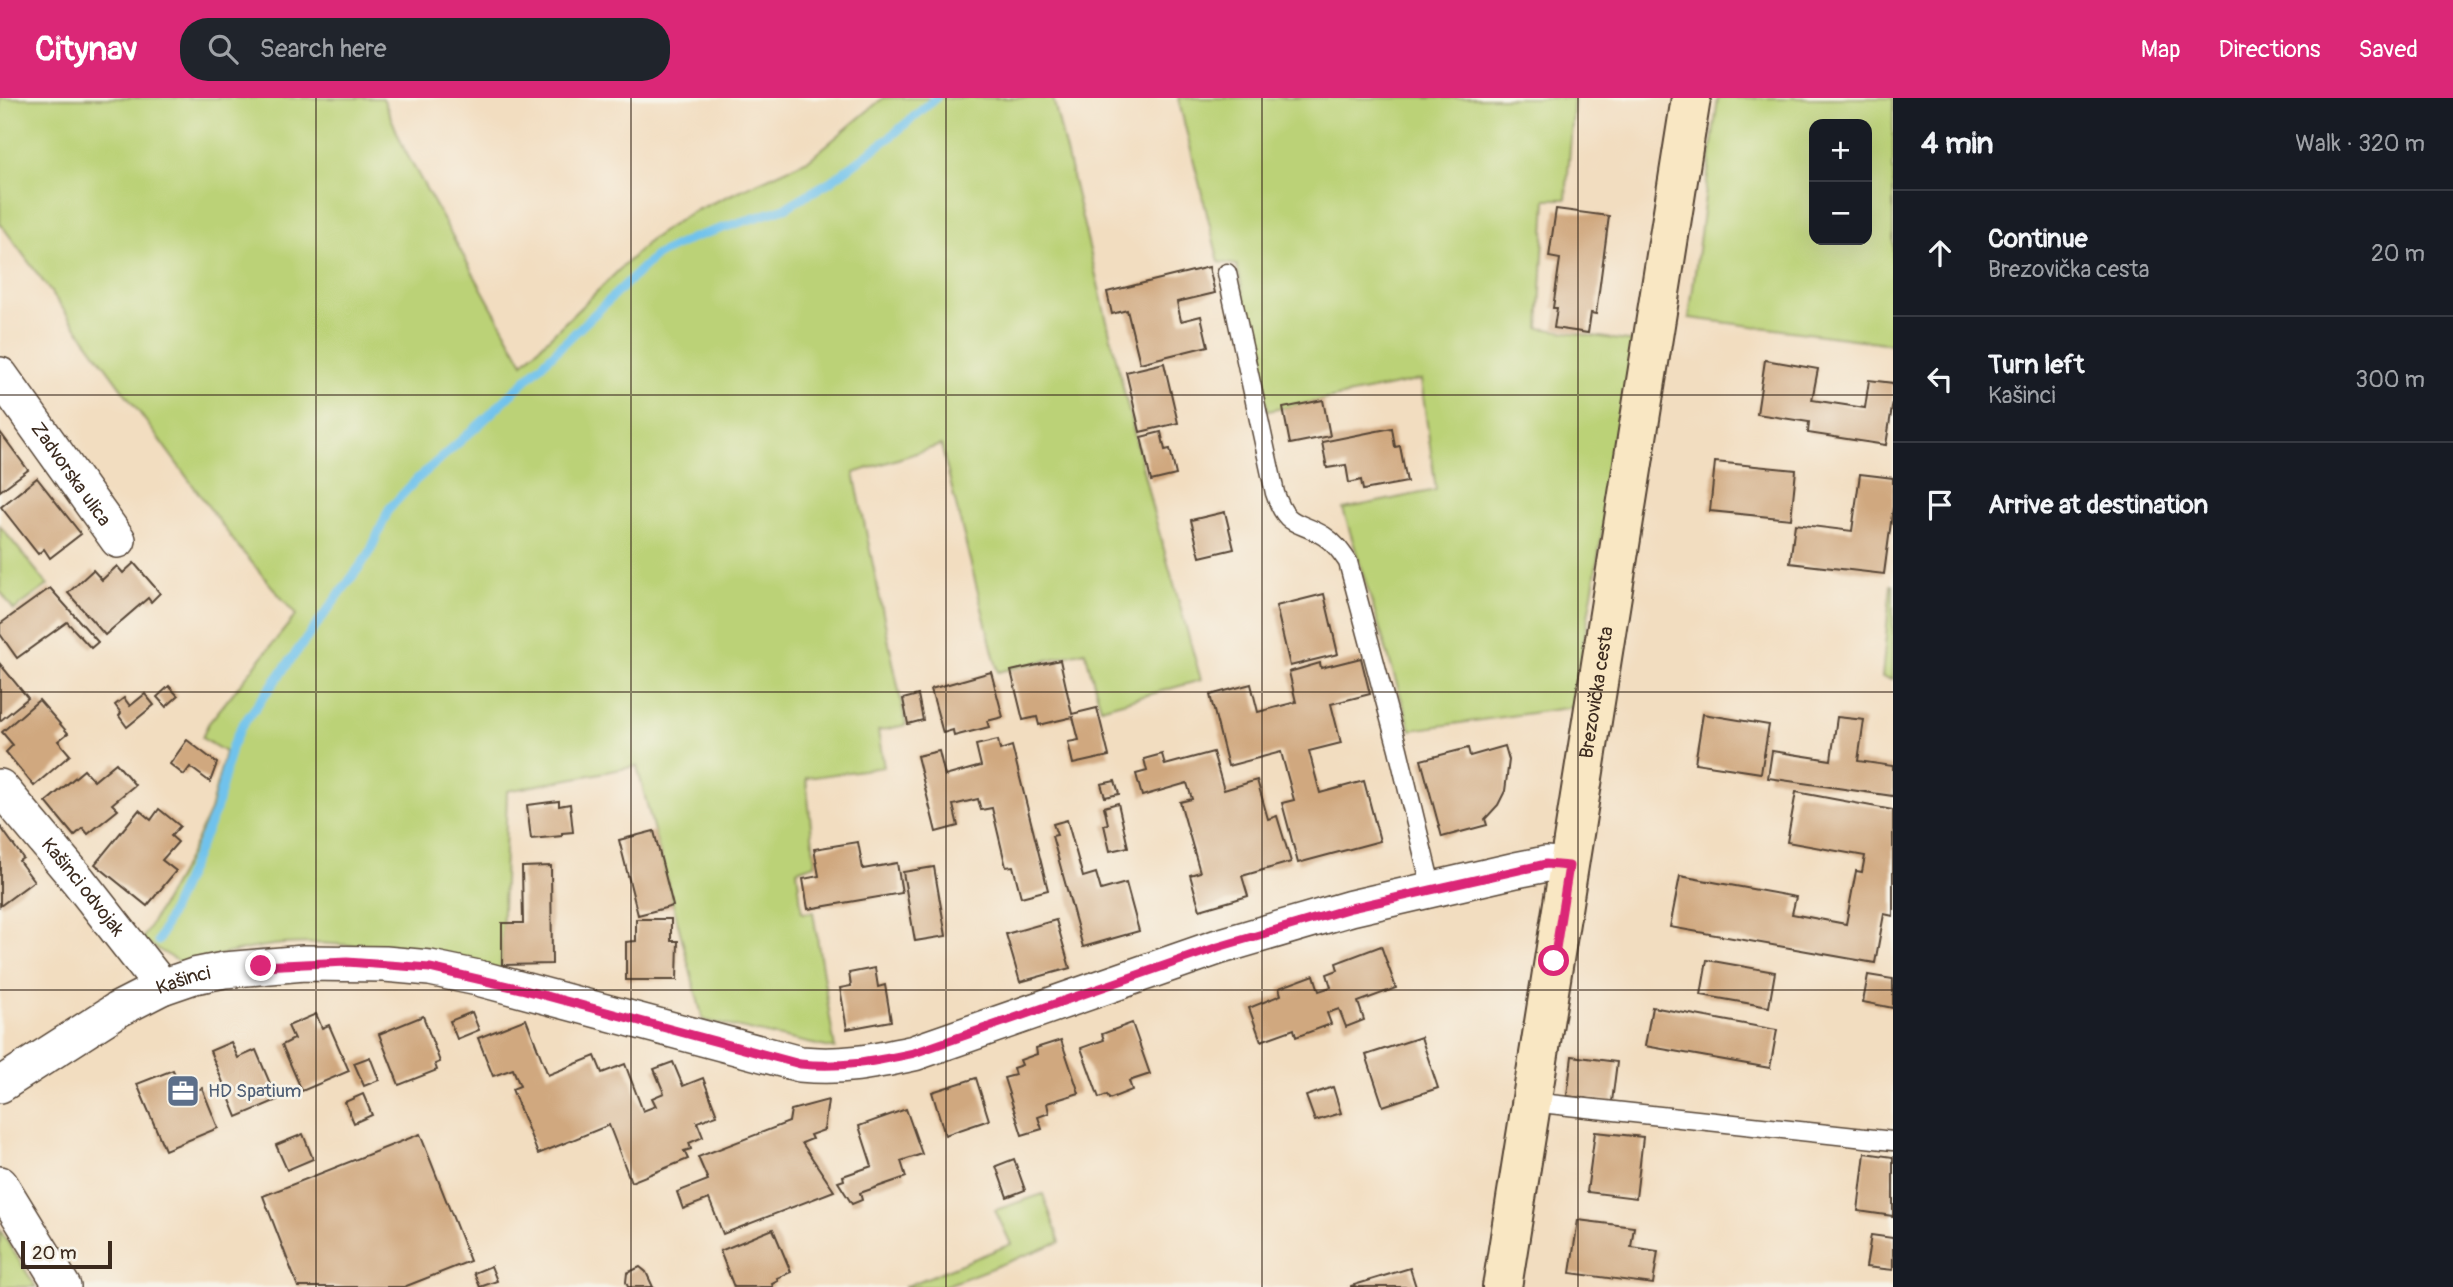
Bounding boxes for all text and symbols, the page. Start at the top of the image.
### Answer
search box [180,18,670,81]
text: Citynav [35,29,138,70]
icon: search [204,30,242,68]
text: Search here [260,33,386,65]
text: Map [2141,35,2181,64]
text: Directions [2219,35,2320,64]
text: Saved [2358,35,2418,64]
map controls [1809,119,1872,245]
button: + [1809,119,1872,182]
text: 4 min [1921,125,1994,162]
text: Walk · 320 m [2295,129,2425,158]
button: − [1809,182,1872,245]
text: Continue [1988,223,2088,255]
icon: ahead [1921,234,1959,272]
text: 20 m [2371,239,2425,268]
text: Brezovička cesta [1988,255,2149,284]
text: Turn left [1988,349,2084,381]
icon: left [1921,360,1959,398]
text: 300 m [2355,365,2425,394]
text: Kašinci [1988,381,2056,410]
street label: Zadvorska ulica [26,418,116,531]
icon: arrive [1921,486,1959,524]
text: Arrive at destination [1988,489,2208,521]
street label: Brezovička cesta [1574,625,1619,760]
street label: Kašinci odvojak [36,833,130,941]
route start [1538,945,1569,976]
route end [245,950,276,981]
street label: Kašinci [153,961,213,1000]
office icon: HD Spatium [164,1072,202,1110]
place label: HD Spatium [208,1079,301,1103]
scale bar [21,1238,112,1270]
text: 20 m [32,1241,77,1265]

